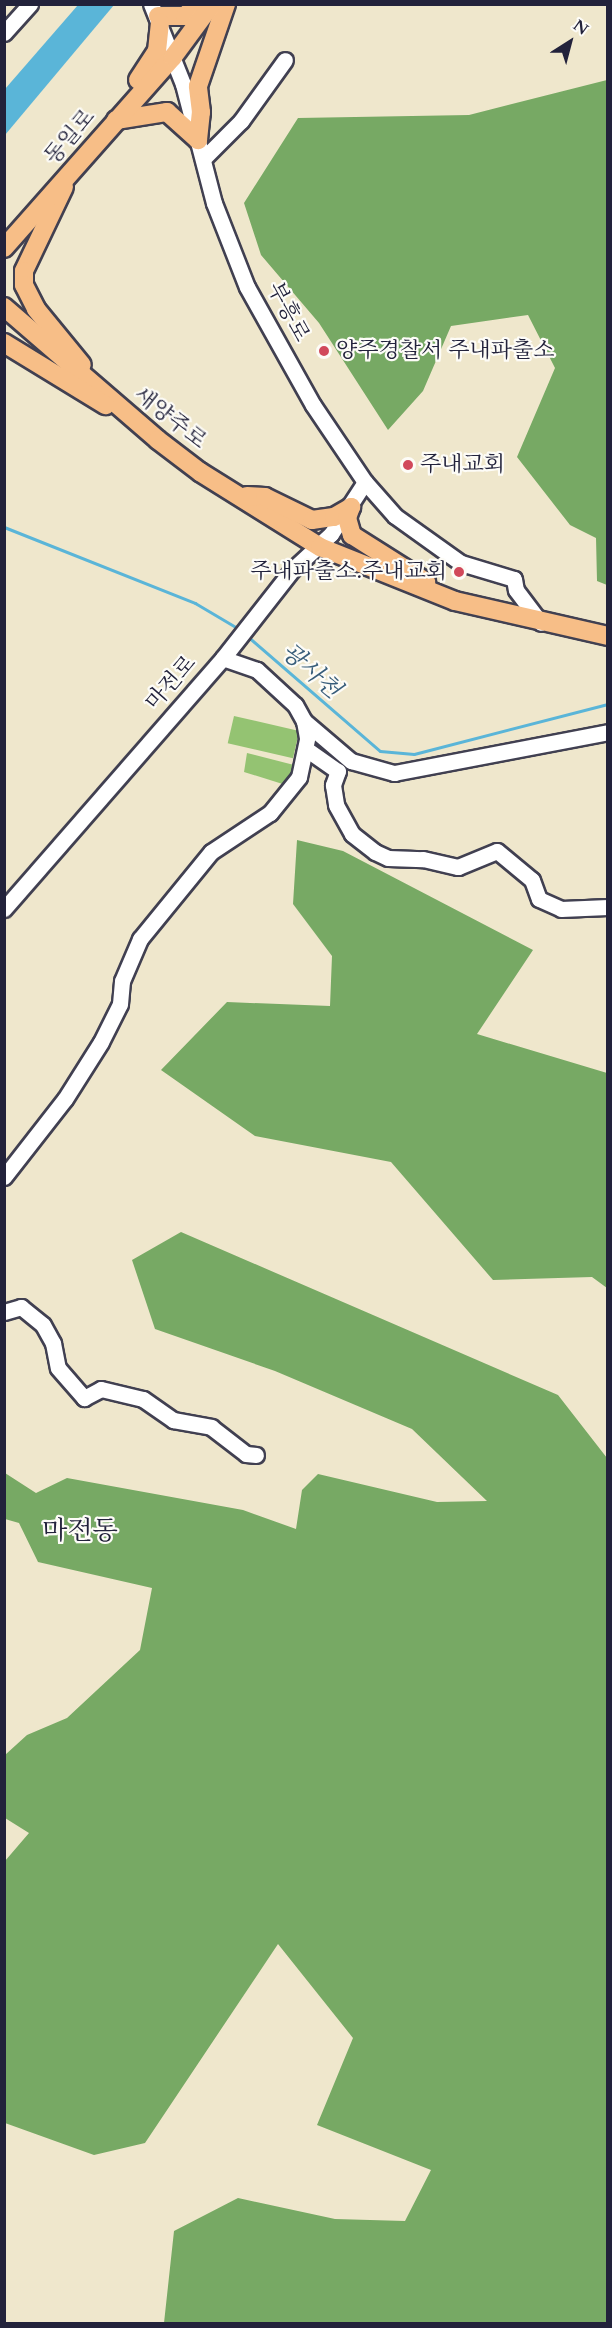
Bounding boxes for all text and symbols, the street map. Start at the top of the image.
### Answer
north arrow [540,12,600,72]
text: N [568,14,593,40]
street label: 동일로 [39,104,101,170]
street label: 부흥로 [261,278,315,346]
place label: 양주경찰서 주내파출소 [336,338,554,364]
marker: 양주경찰서 주내파출소 [317,344,331,358]
street label: 새양주로 [128,381,212,455]
place label: 주내교회 [420,452,505,478]
marker: 주내교회 [401,458,415,472]
place label: 주내파출소.주내교회 [250,559,447,585]
marker: 주내파출소.주내교회 [452,565,466,579]
water label: 광사천 [275,637,347,705]
street label: 마전로 [140,650,202,716]
district label: 마전동 [42,1515,118,1547]

